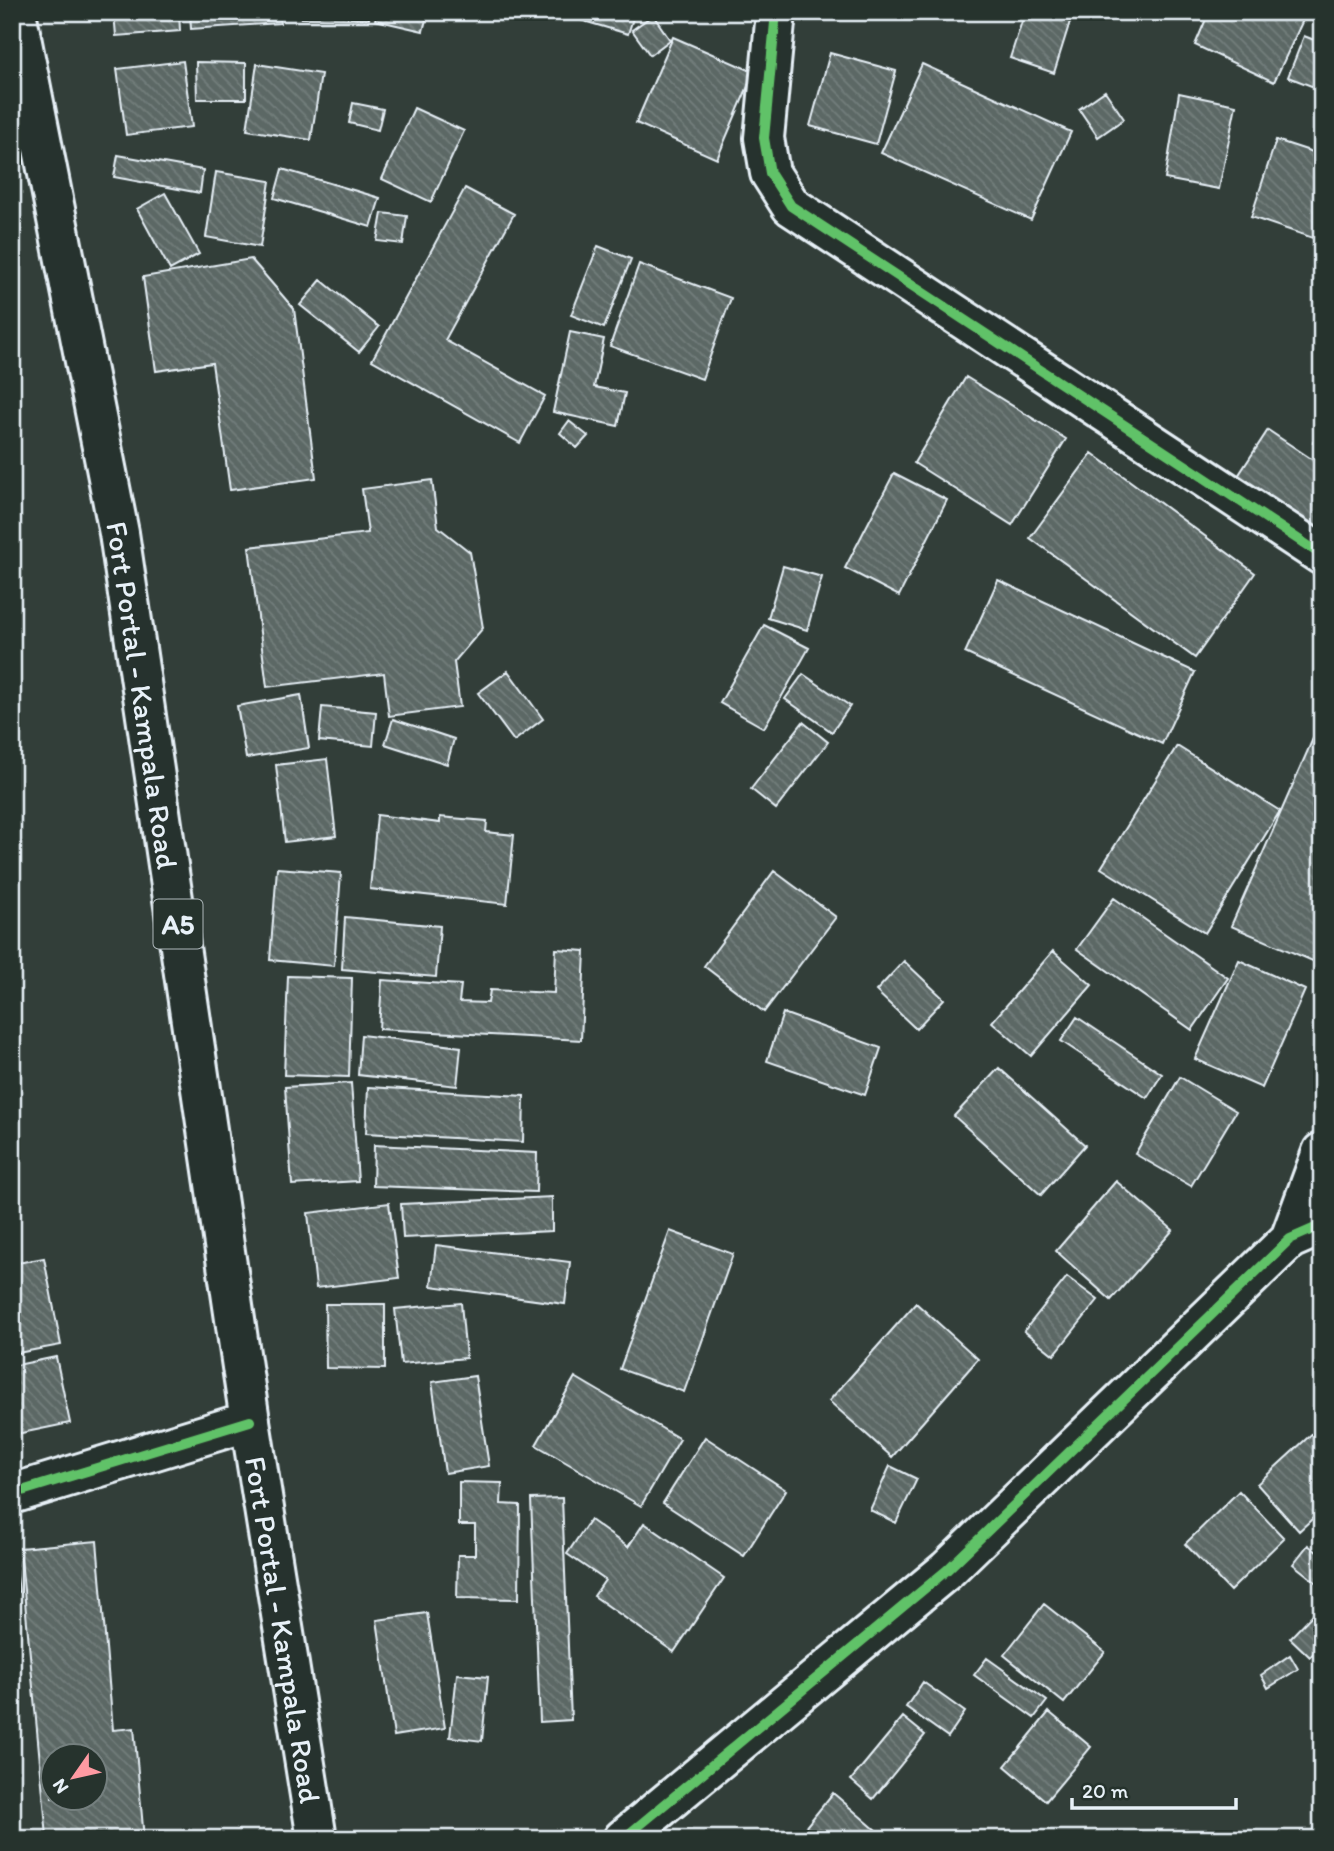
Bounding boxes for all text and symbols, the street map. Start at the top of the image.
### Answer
street label: Fort Portal - Kampala Road [99,518,187,871]
road number: A5 [154,900,202,948]
street label: Fort Portal - Kampala Road [237,1453,329,1806]
north arrow [38,1742,108,1812]
scale bar [1072,1767,1236,1811]
text: N [47,1774,73,1798]
text: 20 m [1082,1778,1129,1803]

